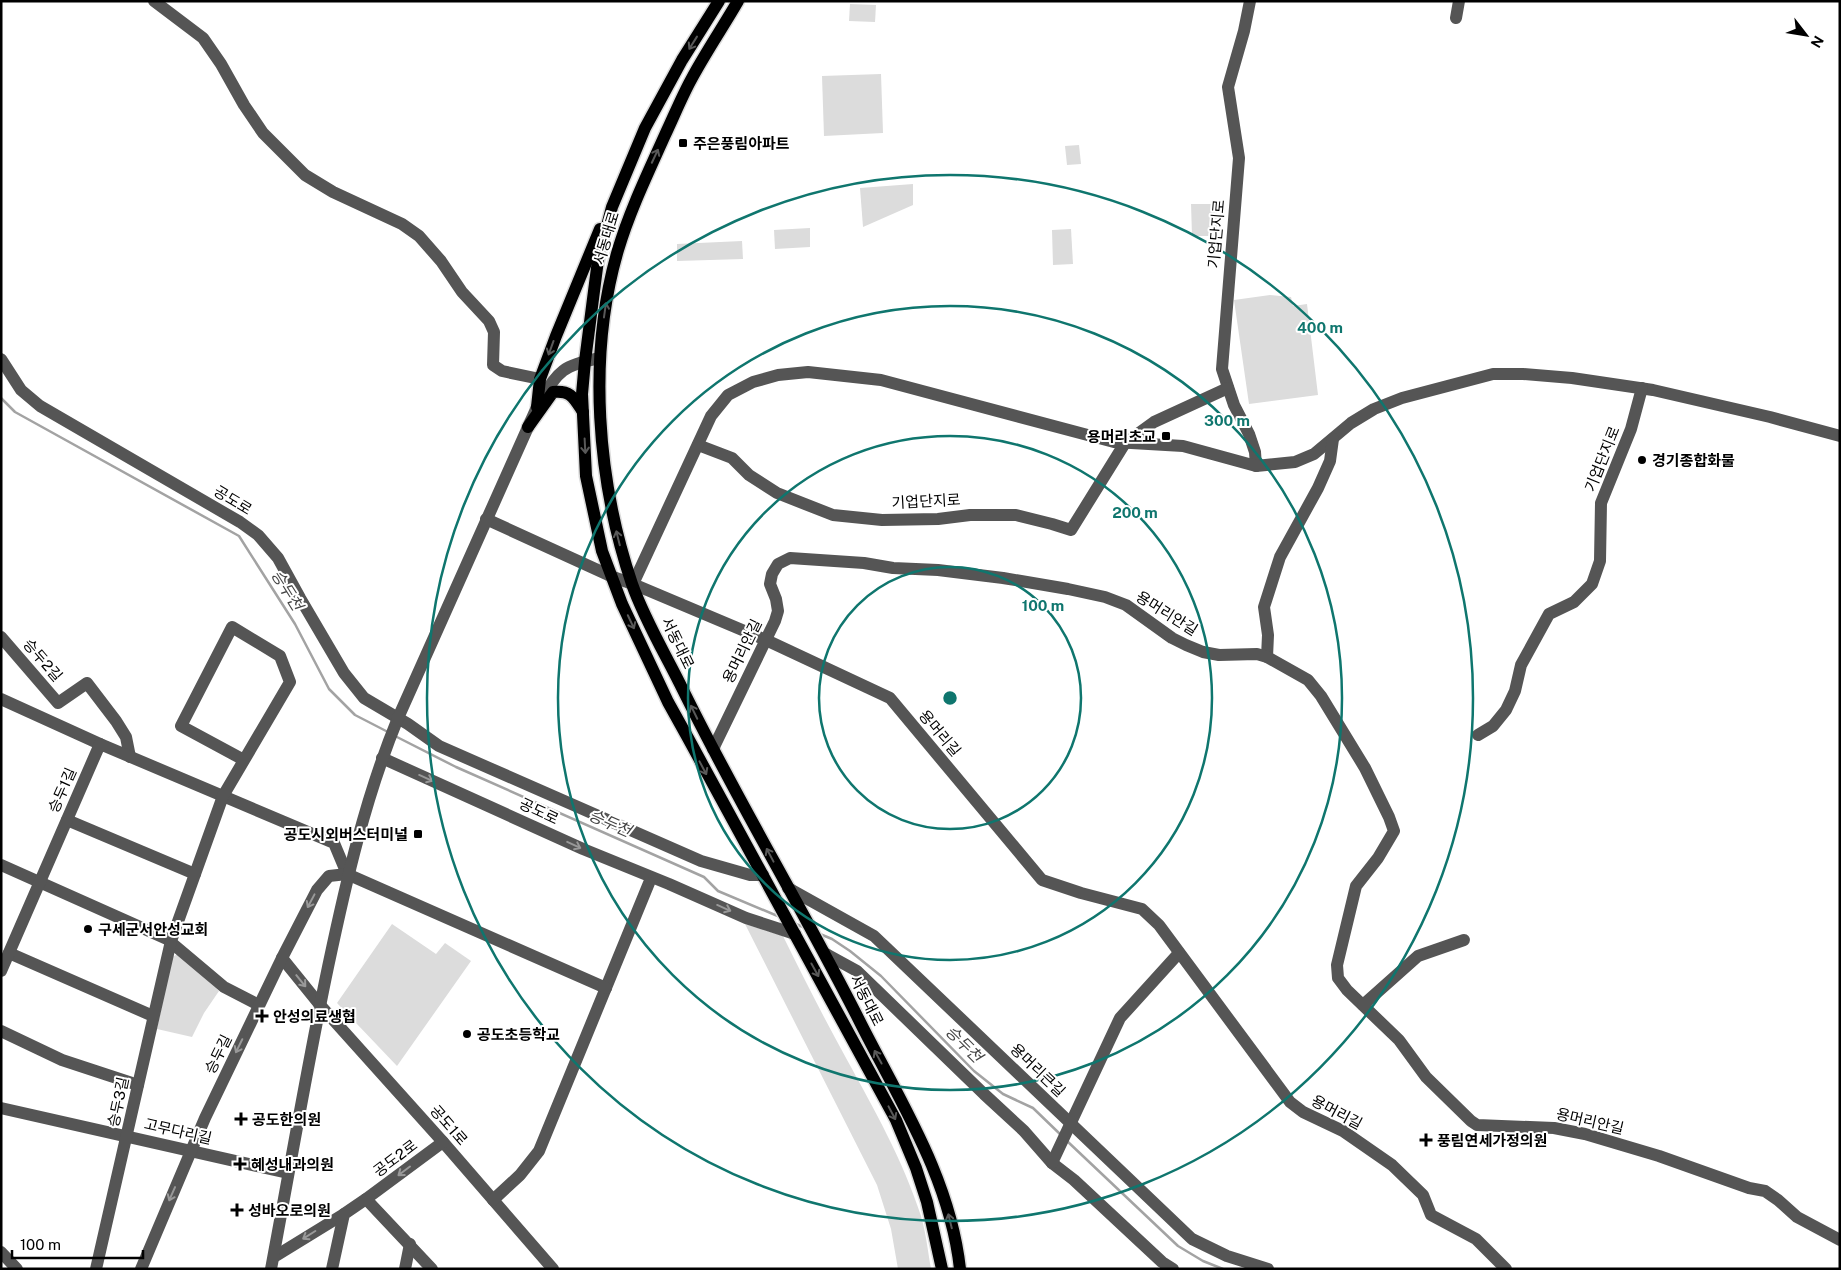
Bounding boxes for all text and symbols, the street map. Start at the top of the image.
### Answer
north arrow [1781,10,1831,60]
text: N [1807,33,1827,51]
one-way arrow [687,35,697,49]
place label: 주은풍림아파트 [693,135,790,152]
marker: 주은풍림아파트 [677,137,689,149]
one-way arrow [651,149,661,164]
street label: 기업단지로 [1205,199,1227,269]
street label: 서동대로 [590,209,622,267]
one-way arrow [600,302,610,318]
text: 400 m [1297,319,1343,336]
one-way arrow [546,340,555,355]
text: 300 m [1204,412,1250,429]
street label: 기업단지로 [1581,424,1623,494]
place label: 용머리초교 [1087,428,1156,445]
marker: 용머리초교 [1160,430,1172,442]
one-way arrow [580,437,589,453]
place label: 경기종합화물 [1652,452,1735,469]
marker: 경기종합화물 [1636,454,1648,466]
street label: 공도로 [211,482,255,518]
street label: 기업단지로 [891,491,961,511]
text: 200 m [1112,504,1158,521]
one-way arrow [613,530,622,546]
water label: 승두천 [267,566,308,616]
street label: 용머리안길 [1133,588,1201,638]
text: 100 m [1022,597,1064,614]
one-way arrow [626,614,636,629]
street label: 서동대로 [658,614,698,672]
street label: 용머리안길 [719,616,765,686]
street label: 승두2길 [20,635,66,685]
centre of rings [941,689,959,707]
one-way arrow [689,704,699,719]
street label: 용머리길 [916,706,964,760]
one-way arrow [698,760,708,775]
street label: 승두1길 [45,765,79,815]
one-way arrow [418,774,433,783]
street label: 공도로 [517,795,561,827]
water label: 승두천 [586,805,636,842]
place label: 공도시외버스터미널 [284,826,408,843]
marker: 공도시외버스터미널 [412,828,424,840]
one-way arrow [566,841,581,851]
one-way arrow [765,848,774,863]
one-way arrow [306,893,316,908]
one-way arrow [716,904,731,914]
place label: 구세군서안성교회 [98,921,208,938]
marker: 구세군서안성교회 [82,923,94,935]
one-way arrow [810,963,820,977]
street label: 서동대로 [847,972,887,1028]
one-way arrow [295,975,306,988]
place label: 안성의료생협 [273,1008,356,1025]
marker: 안성의료생협 [255,1009,269,1023]
water label: 승두천 [942,1022,988,1068]
place label: 공도초등학교 [477,1026,560,1043]
marker: 공도초등학교 [461,1028,473,1040]
street label: 승두길 [201,1032,235,1076]
one-way arrow [234,1038,244,1053]
street label: 용머리큰길 [1007,1040,1069,1100]
one-way arrow [873,1050,883,1064]
street label: 승두3길 [104,1075,132,1129]
street label: 용머리길 [1309,1092,1365,1132]
street label: 공도1로 [427,1101,471,1149]
one-way arrow [888,1105,897,1120]
street label: 용머리안길 [1554,1105,1626,1137]
place label: 공도한의원 [252,1111,321,1128]
marker: 공도한의원 [234,1112,248,1126]
street label: 고무다리길 [142,1115,214,1147]
place label: 풍림연세가정의원 [1437,1132,1547,1149]
marker: 풍림연세가정의원 [1419,1133,1433,1147]
street label: 공도2로 [370,1136,420,1180]
place label: 혜성내과의원 [251,1156,334,1173]
marker: 혜성내과의원 [233,1157,247,1171]
one-way arrow [398,1166,411,1177]
one-way arrow [166,1186,176,1201]
place label: 성바오로의원 [248,1202,331,1219]
marker: 성바오로의원 [230,1203,244,1217]
one-way arrow [945,1214,954,1230]
scale bar [12,1228,144,1260]
one-way arrow [302,1231,316,1241]
text: 100 m [20,1236,61,1253]

